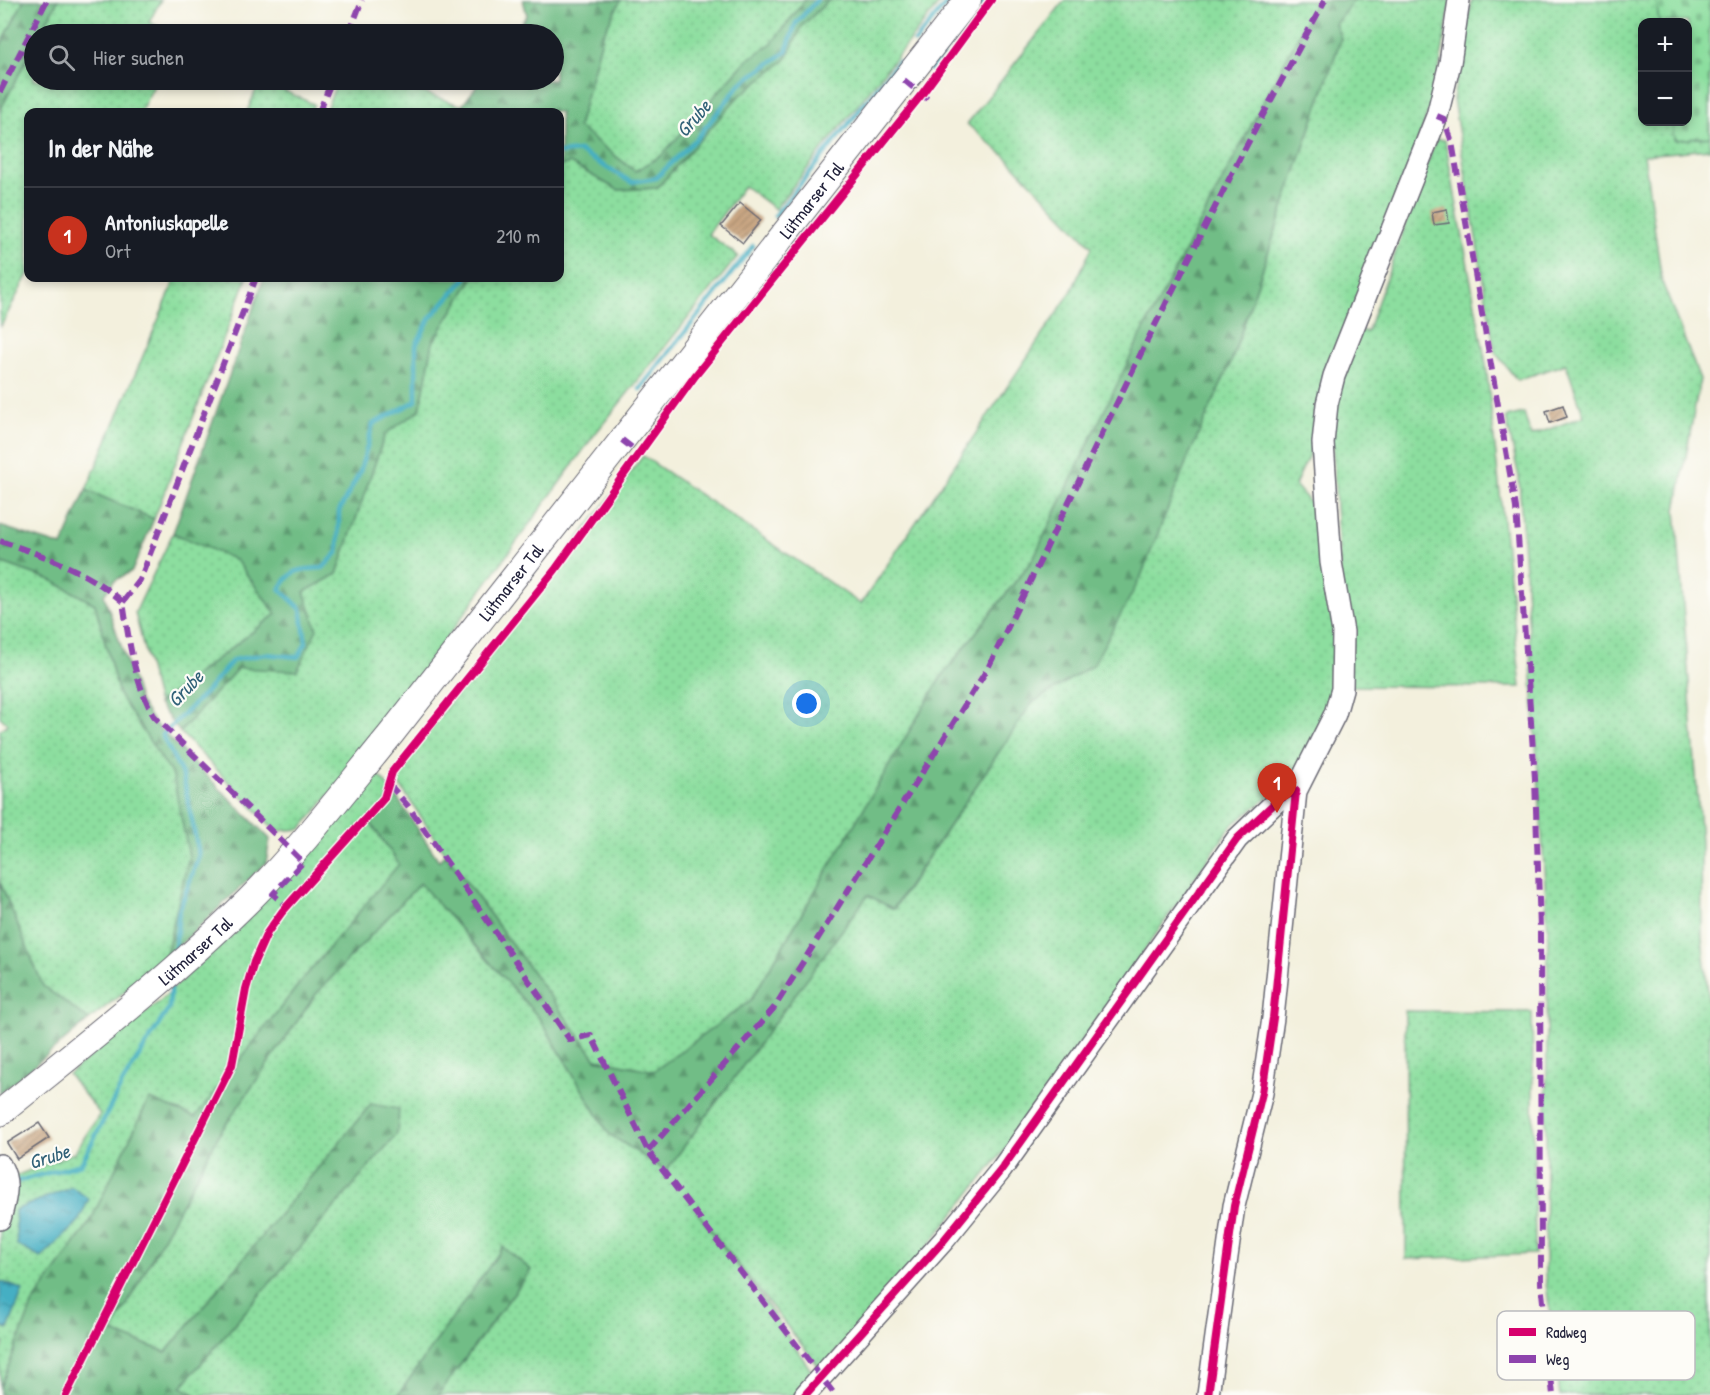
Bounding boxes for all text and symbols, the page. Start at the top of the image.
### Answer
map controls [1638,18,1692,126]
button: + [1638,18,1692,72]
search box [24,24,564,90]
icon: search [45,41,78,74]
text: Hier suchen [93,42,184,72]
button: − [1638,72,1692,126]
water label: Grube [669,93,717,143]
text: In der Nähe [48,130,154,165]
street label: Lütmarser Tal [773,156,849,244]
text: Antoniuskapelle [105,207,228,237]
text: 1 [64,222,71,249]
text: 210 m [496,222,540,249]
text: Ort [105,237,131,264]
street label: Lütmarser Tal [472,538,549,626]
water label: Grube [161,663,210,712]
your location [792,689,821,718]
pin: 1 [1258,764,1296,813]
street label: Lütmarser Tal [153,910,238,990]
water label: Grube [25,1136,74,1175]
legend [1497,1311,1695,1380]
text: Radweg [1546,1321,1587,1343]
text: Weg [1546,1348,1569,1370]

